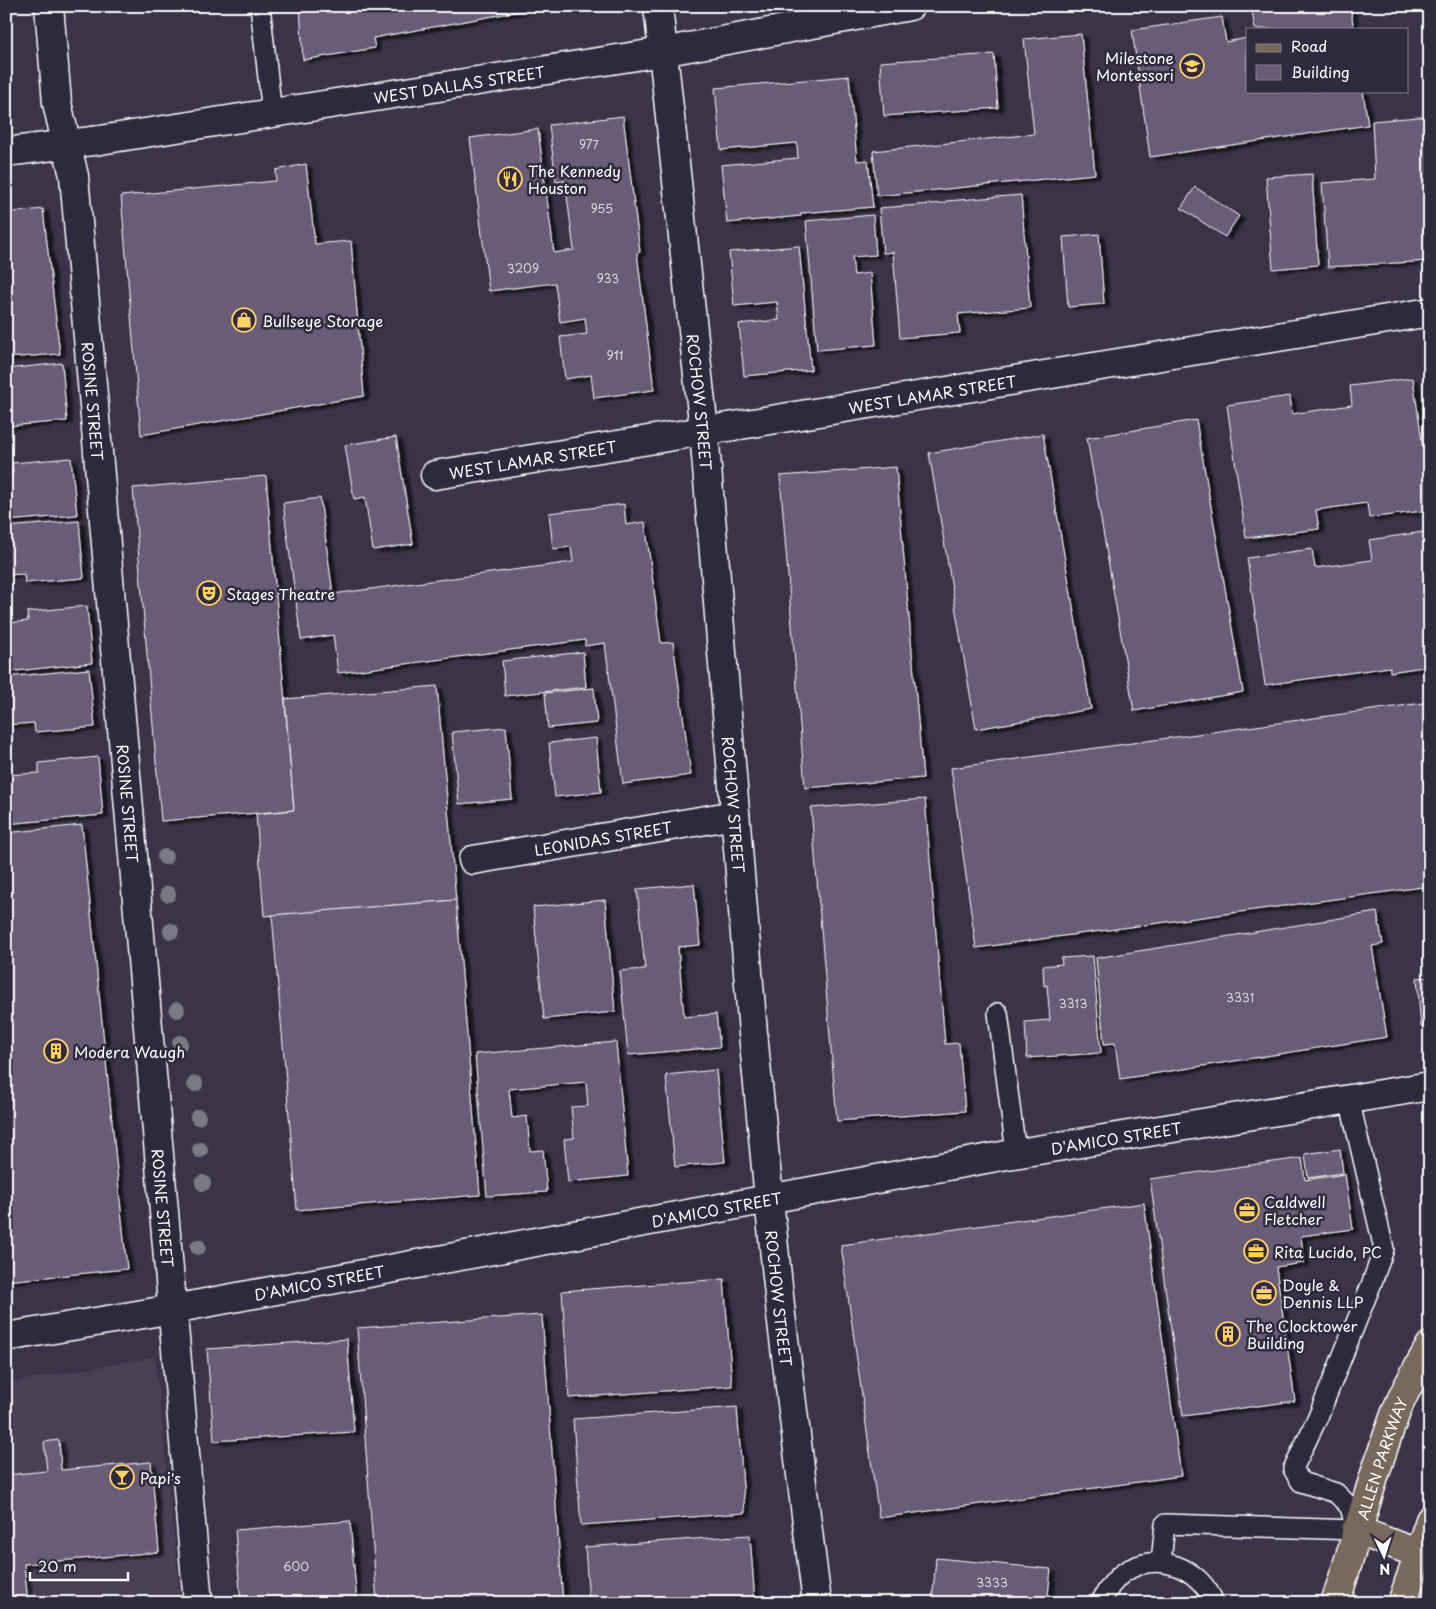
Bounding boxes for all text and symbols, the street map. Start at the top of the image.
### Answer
legend [1246,28,1408,92]
text: Road [1291,34,1327,57]
place label: Milestone Montessori [1096,46,1174,86]
school or university icon: Milestone Montessori [1179,53,1205,79]
street label: WEST DALLAS STREET [372,59,547,109]
text: Building [1291,60,1350,83]
house number: 977 [579,135,600,153]
place label: The Kennedy Houston [528,159,621,199]
restaurant icon: The Kennedy Houston [497,166,523,192]
house number: 955 [591,199,613,217]
house number: 3209 [507,259,539,277]
house number: 933 [597,269,619,287]
shop icon: Bullseye Storage [231,307,257,333]
place label: Bullseye Storage [262,309,383,332]
street label: ROCHOW STREET [682,332,719,471]
street label: ROSINE STREET [77,341,110,462]
house number: 911 [606,346,624,364]
street label: WEST LAMAR STREET [847,368,1019,419]
street label: WEST LAMAR STREET [447,434,619,484]
theatre icon: Stages Theatre [196,580,222,606]
place label: Stages Theatre [226,582,335,605]
street label: ROCHOW STREET [717,735,751,874]
street label: ROSINE STREET [112,743,145,864]
street label: LEONIDAS STREET [532,814,674,861]
house number: 3331 [1226,988,1254,1006]
house number: 3313 [1059,994,1087,1012]
building icon: Modera Waugh [43,1038,69,1064]
place label: Modera Waugh [74,1040,185,1063]
street label: D'AMICO STREET [1049,1115,1184,1159]
street label: ROSINE STREET [147,1148,180,1269]
street label: D'AMICO STREET [649,1185,784,1232]
place label: Caldwell Fletcher [1264,1190,1326,1230]
office icon: Caldwell Fletcher [1234,1197,1260,1223]
street label: ROCHOW STREET [761,1229,799,1368]
office icon: Rita Lucido, PC [1243,1238,1269,1264]
place label: Rita Lucido, PC [1274,1240,1382,1263]
street label: D'AMICO STREET [252,1259,387,1305]
place label: Doyle & Dennis LLP [1282,1273,1364,1313]
office icon: Doyle & Dennis LLP [1251,1280,1277,1306]
place label: The Clocktower Building [1246,1314,1358,1354]
building icon: The Clocktower Building [1215,1321,1241,1347]
street label: ALLEN PARKWAY [1350,1393,1413,1522]
bar icon: Papi's [109,1464,135,1490]
place label: Papi's [140,1466,181,1489]
north arrow [1358,1532,1408,1582]
scale bar [30,1549,128,1581]
text: 20 m [38,1554,77,1577]
house number: 600 [283,1557,309,1575]
text: N [1379,1559,1391,1580]
house number: 3333 [976,1573,1008,1591]

